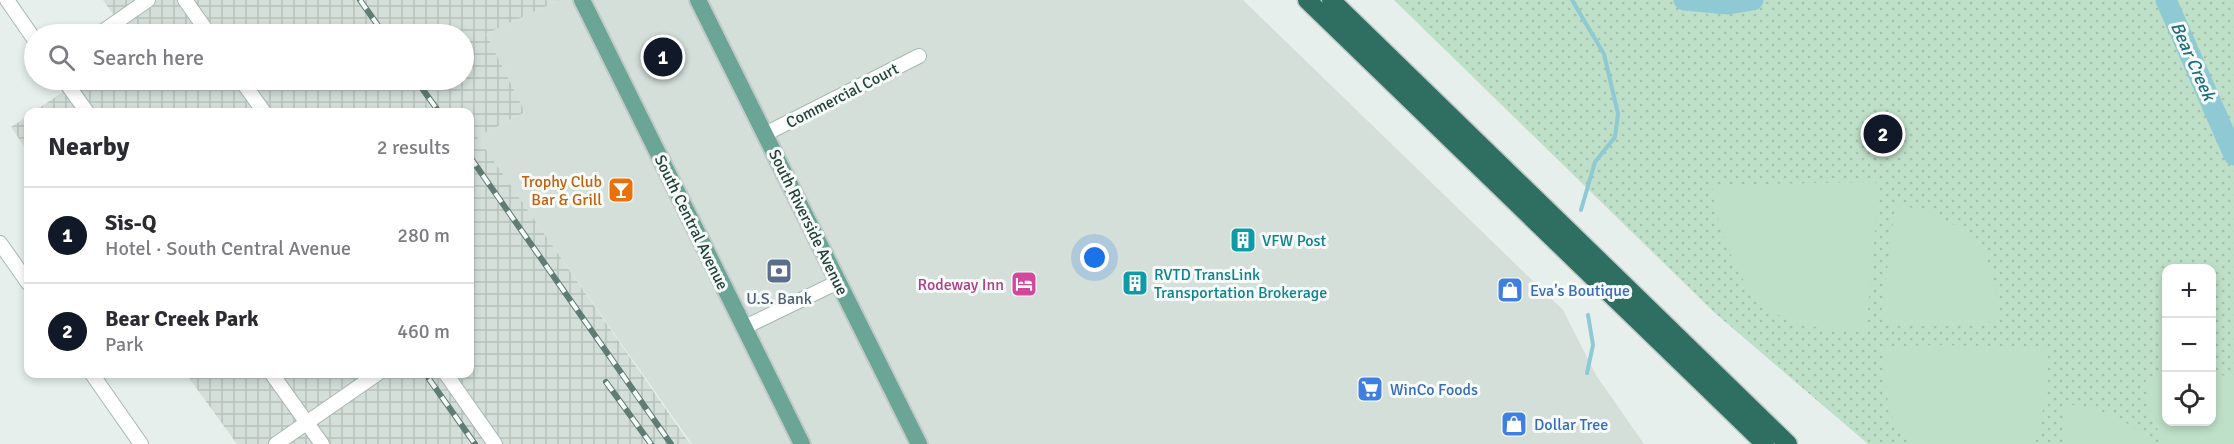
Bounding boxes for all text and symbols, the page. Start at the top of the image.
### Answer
water label: Bear Creek [2166,18,2221,106]
search box [24,24,474,90]
pin: 1 [644,34,682,80]
icon: search [45,41,78,74]
text: Search here [93,44,204,71]
street label: Commercial Court [783,59,902,133]
pin: 2 [1864,112,1902,156]
text: Nearby [48,131,129,163]
text: 2 results [377,135,450,160]
street label: South Riverside Avenue [764,146,852,299]
street label: South Central Avenue [650,152,732,293]
place label: Trophy Club Bar & Grill [522,172,602,210]
bar icon: Trophy Club Bar & Grill [606,175,636,205]
text: Sis-Q [105,209,157,236]
text: 1 [62,223,73,248]
text: 280 m [397,223,450,248]
building icon: VFW Post [1228,225,1258,255]
place label: VFW Post [1262,231,1327,251]
text: Hotel · South Central Avenue [105,236,351,261]
your location [1080,243,1109,272]
bank icon: U.S. Bank [764,256,794,286]
map controls [2162,264,2216,426]
button: + [2162,264,2216,318]
place label: RVTD TransLink Transportation Brokerage [1154,265,1327,303]
building icon: RVTD TransLink Transportation Brokerage [1120,268,1150,298]
hotel icon: Rodeway Inn [1009,269,1039,299]
place label: Rodeway Inn [918,275,1004,295]
shop icon: Eva's Boutique [1495,275,1525,305]
place label: Eva's Boutique [1530,281,1630,301]
place label: U.S. Bank [746,289,812,309]
text: Bear Creek Park [105,305,258,332]
button: − [2162,318,2216,372]
text: 2 [62,319,73,344]
text: 460 m [397,319,450,344]
text: Park [105,332,143,357]
button: locate [2162,372,2216,426]
supermarket icon: WinCo Foods [1355,374,1385,404]
place label: WinCo Foods [1390,380,1478,400]
shop icon: Dollar Tree [1499,409,1529,439]
place label: Dollar Tree [1534,415,1608,435]

